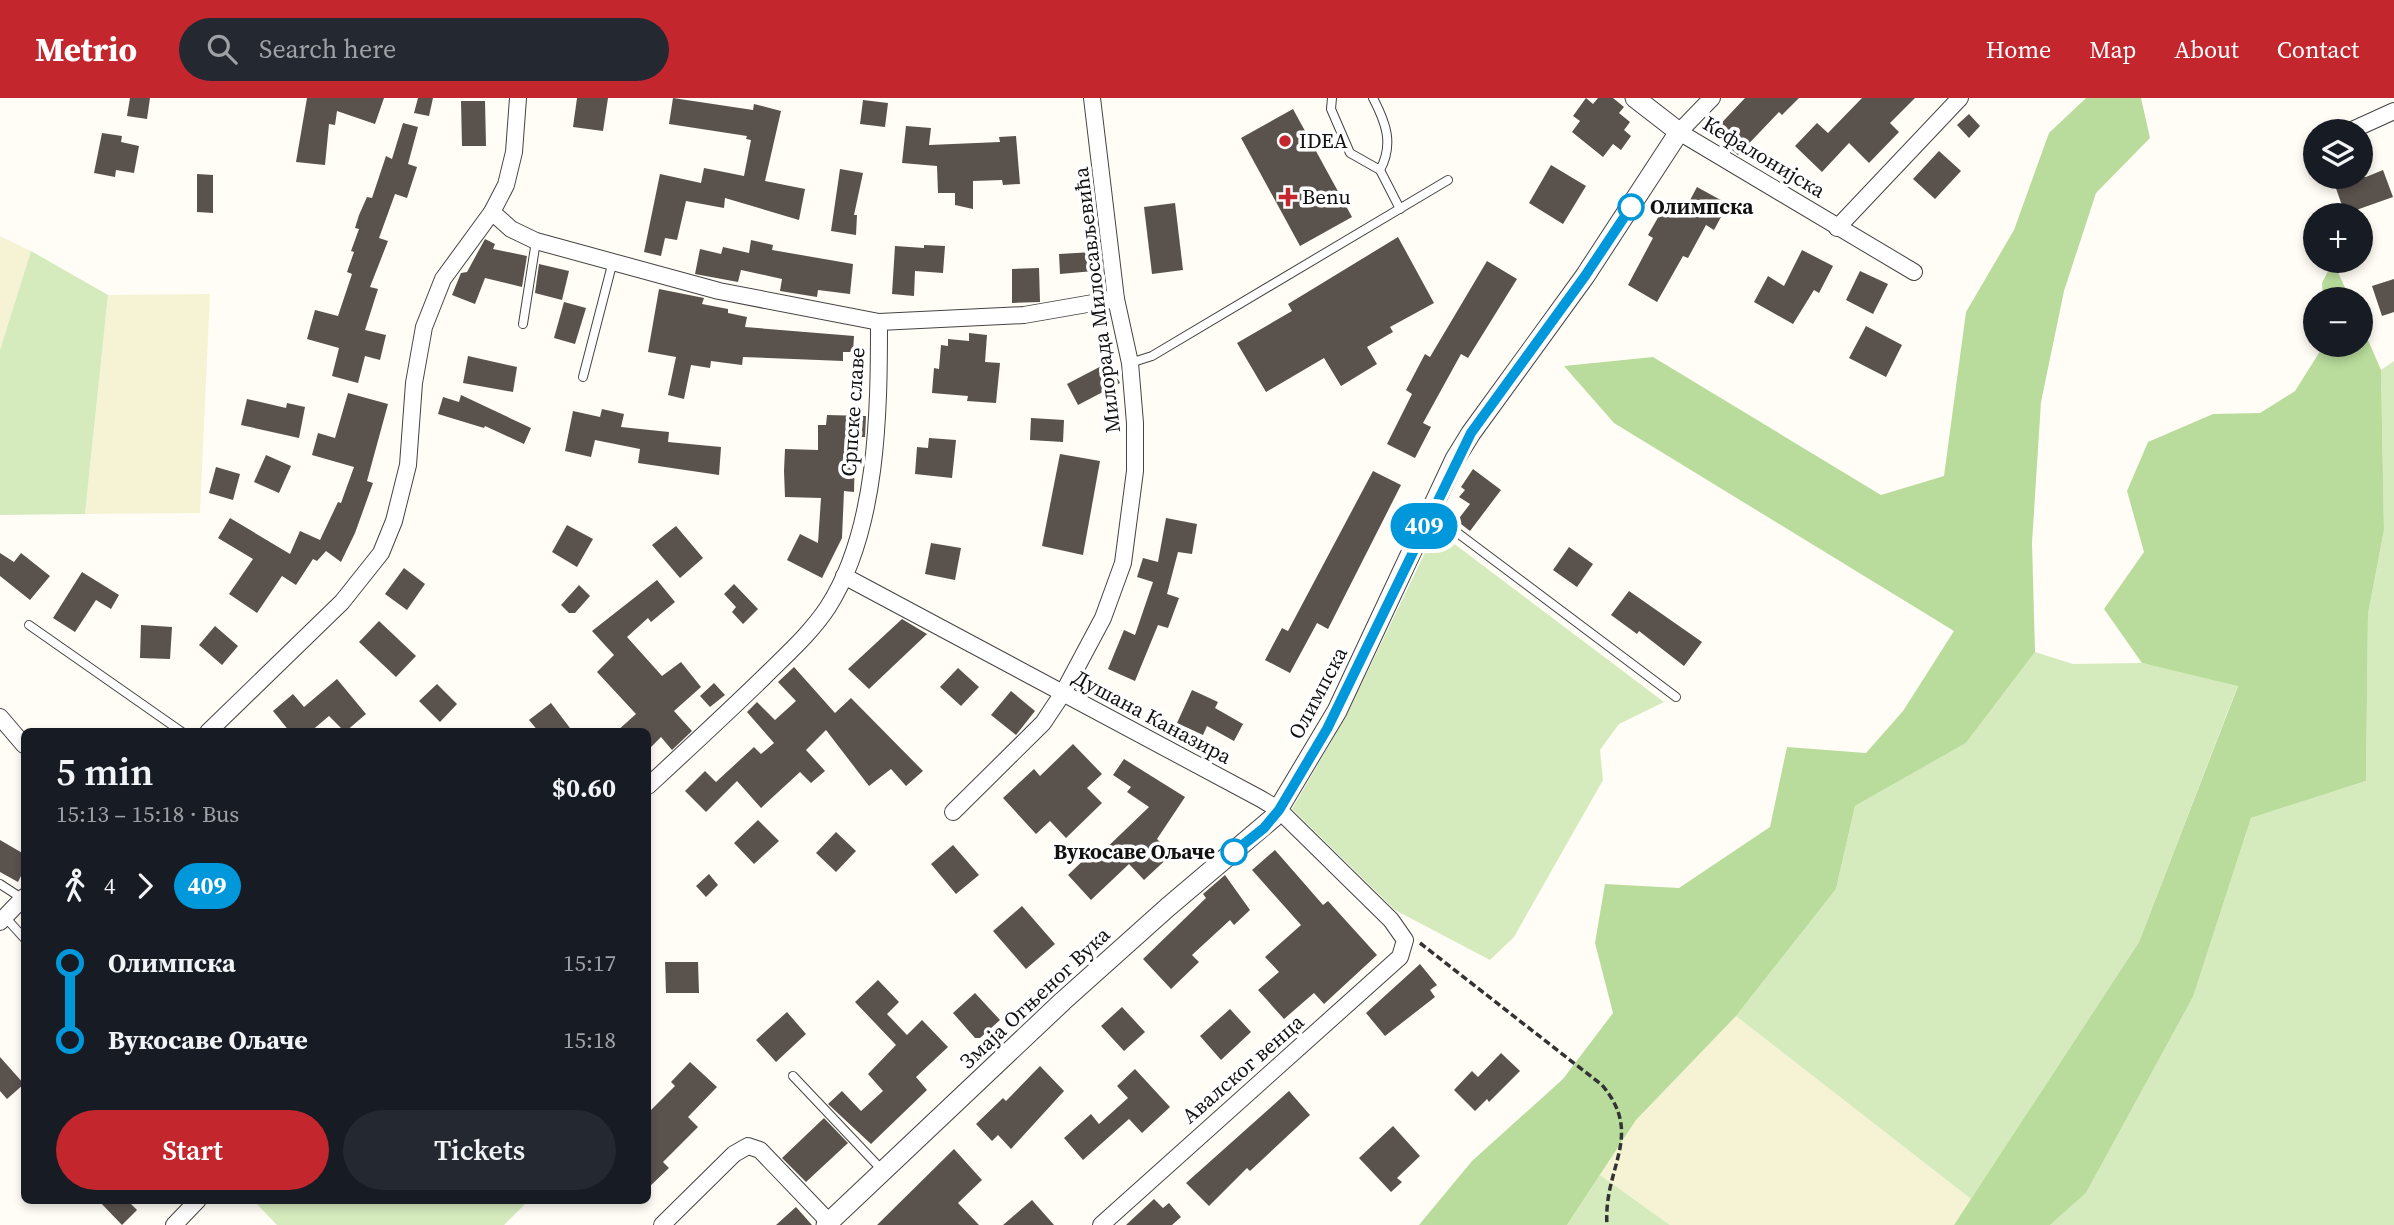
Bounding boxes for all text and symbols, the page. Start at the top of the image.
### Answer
search box [179,18,669,81]
text: Metrio [35,27,137,72]
icon: search [203,30,241,68]
text: Search here [259,31,396,67]
text: Home [1986,33,2051,66]
text: Map [2089,33,2136,66]
text: About [2174,33,2239,66]
text: Contact [2277,33,2359,66]
street label: Кефалонијска [1698,109,1831,205]
map controls [2303,119,2373,357]
button: layers [2303,119,2373,189]
place label: IDEA [1299,126,1348,155]
marker: IDEA [1277,133,1293,149]
street label: Милорада Милосављевића [1066,165,1127,435]
place label: Benu [1302,182,1351,211]
marker: Benu [1280,189,1296,205]
place label: Олимпска [1650,192,1754,221]
marker: Олимпска [1618,194,1644,220]
button: + [2303,203,2373,273]
button: − [2303,287,2373,357]
street label: Српске славе [834,346,871,478]
line badge: 409 [1384,503,1464,549]
text: 409 [1404,509,1444,542]
street label: Олимпска [1281,641,1354,744]
street label: Душана Каназира [1068,662,1237,771]
text: 5 min [56,746,154,798]
text: $0.60 [552,770,616,806]
text: 15:13 – 15:18 · Bus [56,798,239,830]
place label: Вукосаве Ољаче [1054,837,1215,866]
marker: Вукосаве Ољаче [1221,839,1247,865]
icon: walk [56,867,94,905]
icon: forward [126,867,164,905]
text: 409 [188,869,227,902]
text: 4 [104,870,116,902]
street label: Змаја Огњеног Вука [953,920,1116,1075]
text: Олимпска [108,945,236,981]
text: 15:17 [563,947,616,979]
street label: Авалског венца [1175,1007,1310,1130]
text: Вукосаве Ољаче [108,1022,308,1058]
text: 15:18 [563,1024,616,1056]
button: Start [56,1110,329,1190]
button: Tickets [343,1110,616,1190]

